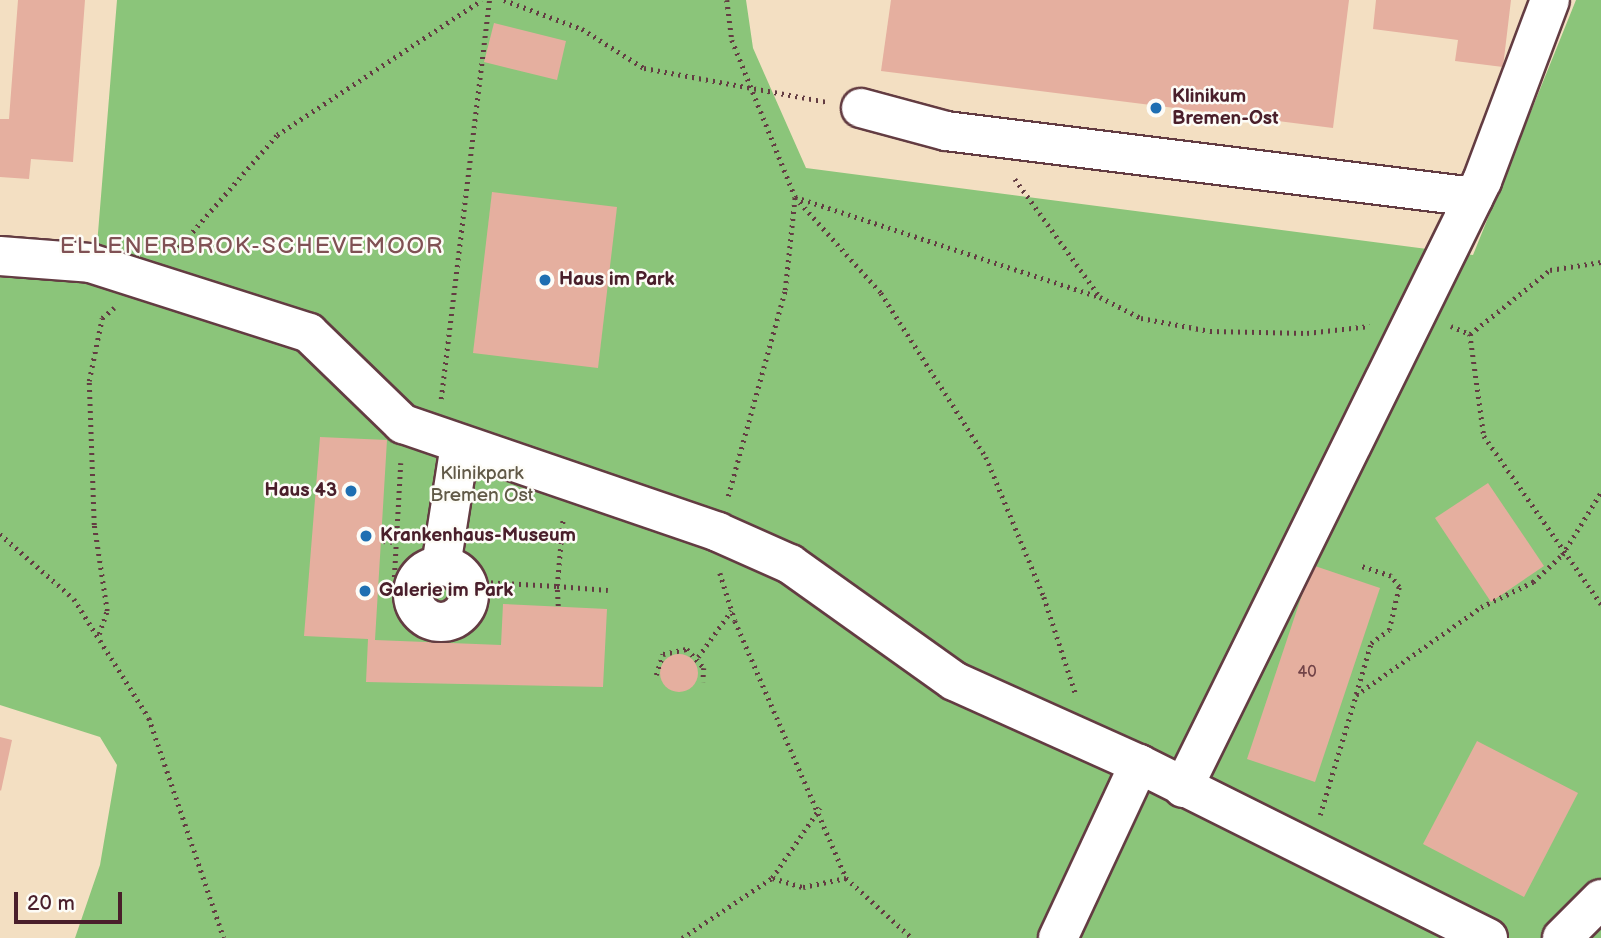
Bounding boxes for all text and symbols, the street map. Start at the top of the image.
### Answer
place label: Klinikum Bremen-Ost [1172,86,1279,130]
marker: Klinikum Bremen-Ost [1146,98,1166,118]
district label: ELLENERBROK-SCHEVEMOOR [62,232,442,260]
place label: Haus im Park [559,269,675,291]
marker: Haus im Park [537,272,553,288]
park label: Klinikpark Bremen Ost [430,463,534,507]
place label: Haus 43 [265,480,337,502]
marker: Haus 43 [343,483,359,499]
place label: Krankenhaus-Museum [380,525,576,547]
marker: Krankenhaus-Museum [358,528,374,544]
place label: Galerie im Park [379,580,513,602]
marker: Galerie im Park [357,583,373,599]
house number: 40 [1297,663,1317,683]
scale bar [18,878,126,922]
text: 20 m [27,891,75,916]

